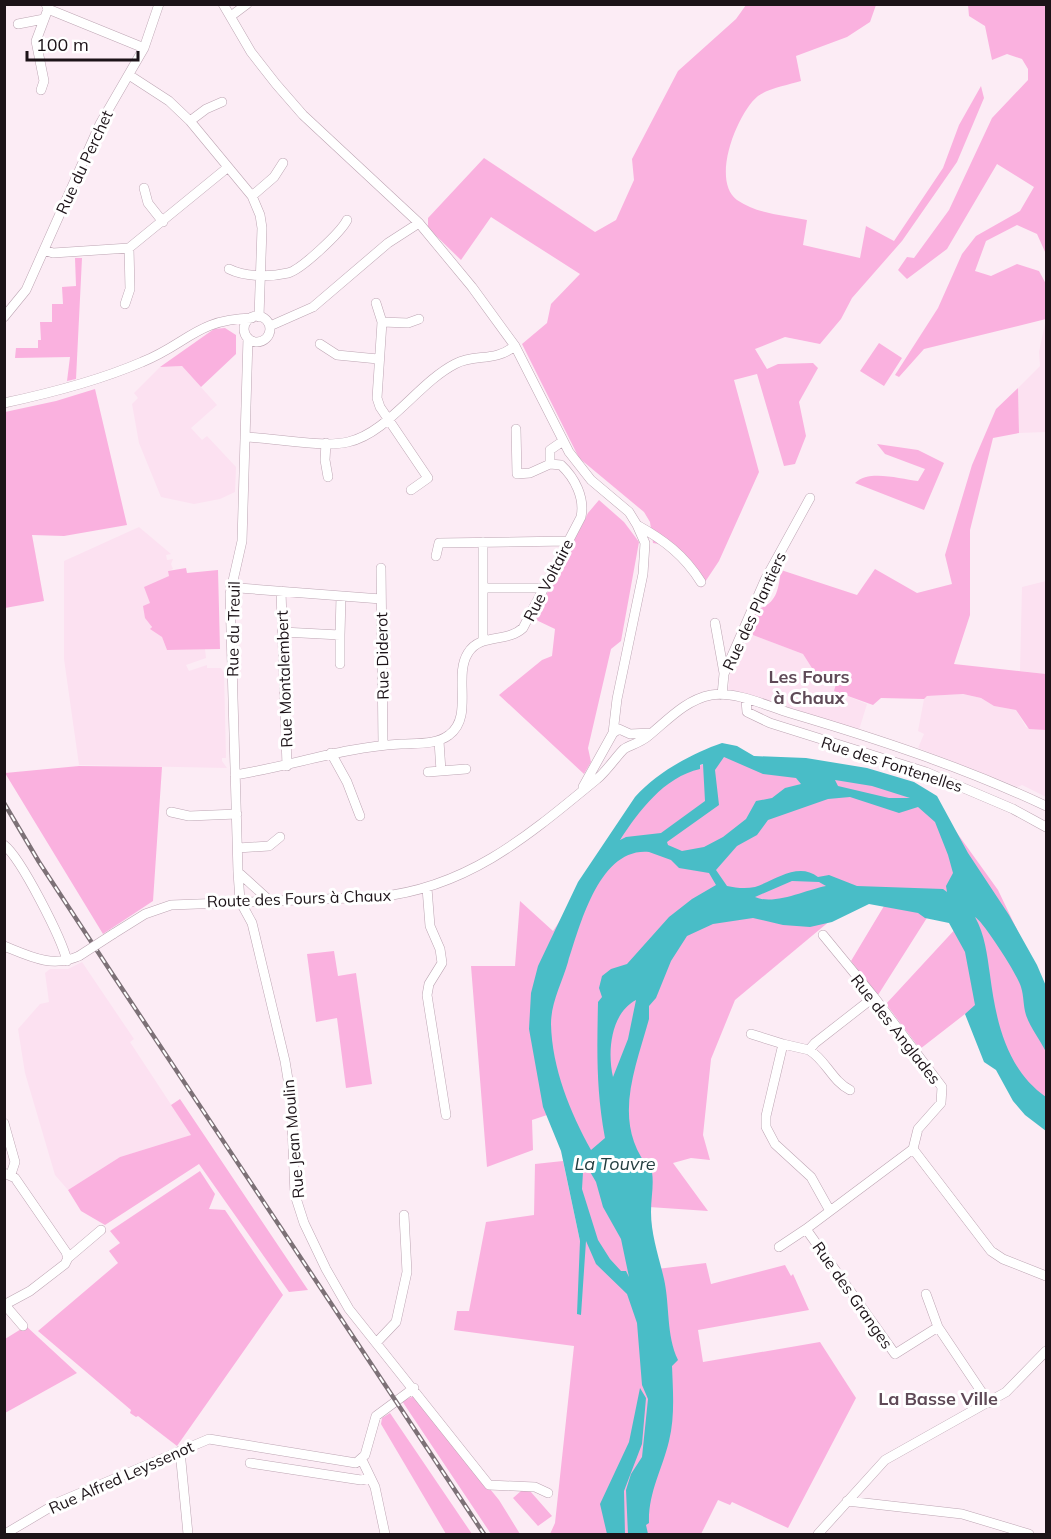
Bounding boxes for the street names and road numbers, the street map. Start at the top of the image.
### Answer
street label: Rue du Perchet [51,107,117,217]
street label: Rue Voltaire [519,535,577,625]
street label: Rue des Plantiers [718,548,790,673]
street label: Rue du Treuil [222,581,244,677]
street label: Rue Montalembert [272,610,296,748]
street label: Rue Diderot [371,612,393,700]
street label: Rue des Fontenelles [819,732,965,796]
street label: Route des Fours à Chaux [206,885,392,911]
street label: Rue des Anglades [847,970,945,1088]
street label: Rue Jean Moulin [278,1079,308,1199]
street label: Rue des Granges [809,1238,897,1353]
street label: Rue Alfred Leyssenot [45,1436,197,1518]

